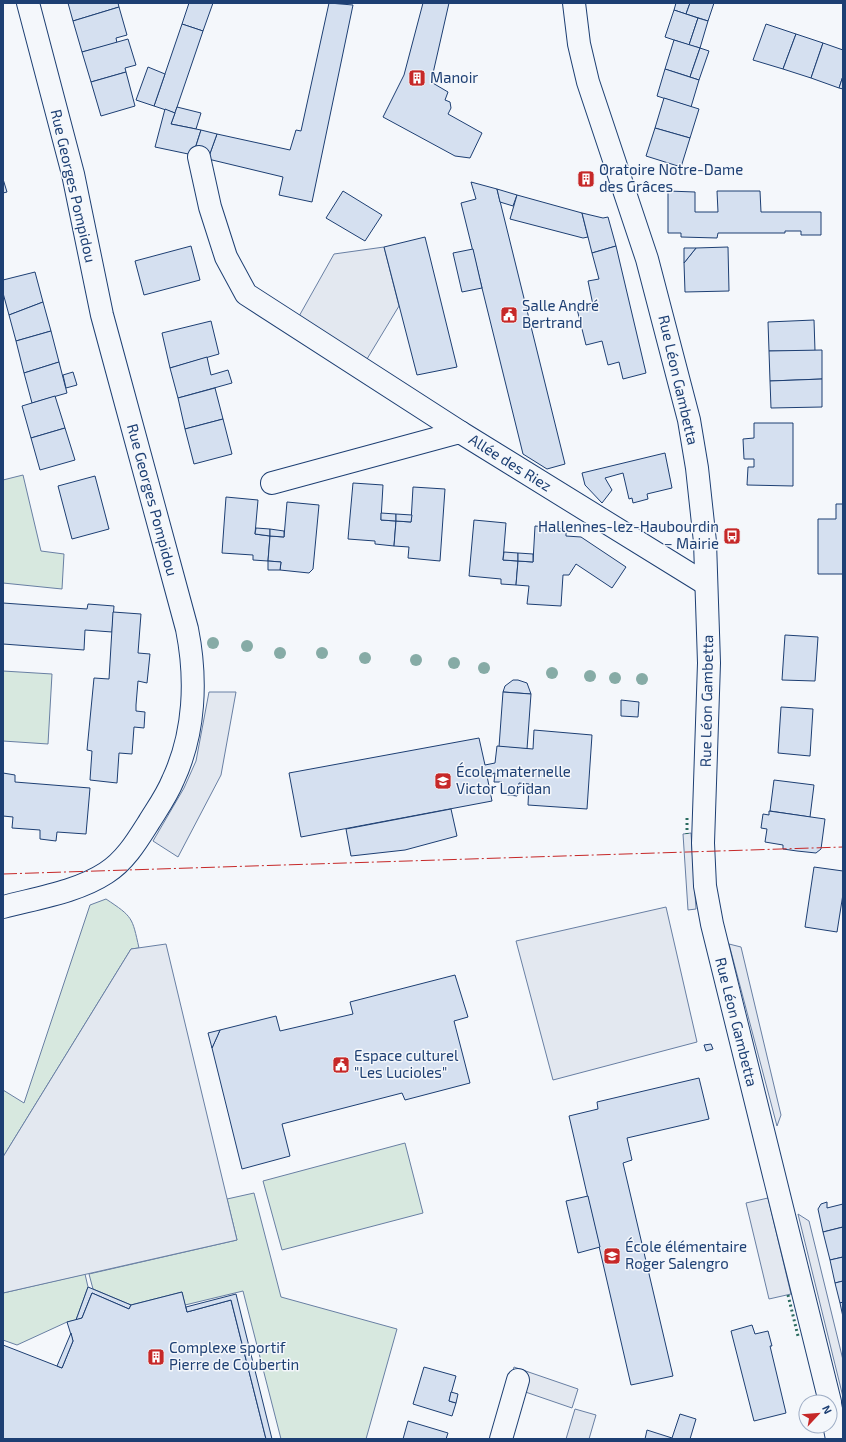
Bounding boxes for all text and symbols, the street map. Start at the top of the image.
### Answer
building icon: Manoir [407,68,427,88]
place label: Manoir [430,68,478,86]
street label: Rue Georges Pompidou [48,107,100,264]
place label: Oratoire Notre-Dame des Grâces [599,160,743,195]
building icon: Oratoire Notre-Dame des Grâces [576,169,596,189]
place label: Salle André Bertrand [522,296,599,331]
public building icon: Salle André Bertrand [499,305,519,325]
street label: Rue Léon Gambetta [655,313,703,446]
street label: Rue Georges Pompidou [124,422,182,578]
street label: Allée des Riez [466,430,555,495]
place label: Hallennes-lez-Haubourdin – Mairie [538,517,719,552]
bus stop icon: Hallennes-lez-Haubourdin – Mairie [722,526,742,546]
street label: Rue Léon Gambetta [696,635,716,767]
place label: École maternelle Victor Loridan [456,762,571,797]
school or university icon: École maternelle Victor Loridan [433,771,453,791]
street label: Rue Léon Gambetta [712,955,762,1088]
place label: Espace culturel "Les Lucioles" [354,1046,459,1081]
public building icon: Espace culturel "Les Lucioles" [331,1055,351,1075]
place label: École élémentaire Roger Salengro [625,1237,747,1272]
school or university icon: École élémentaire Roger Salengro [602,1246,622,1266]
place label: Complexe sportif Pierre de Coubertin [169,1338,299,1373]
building icon: Complexe sportif Pierre de Coubertin [146,1347,166,1367]
north arrow [798,1394,838,1434]
text: N [820,1403,835,1416]

